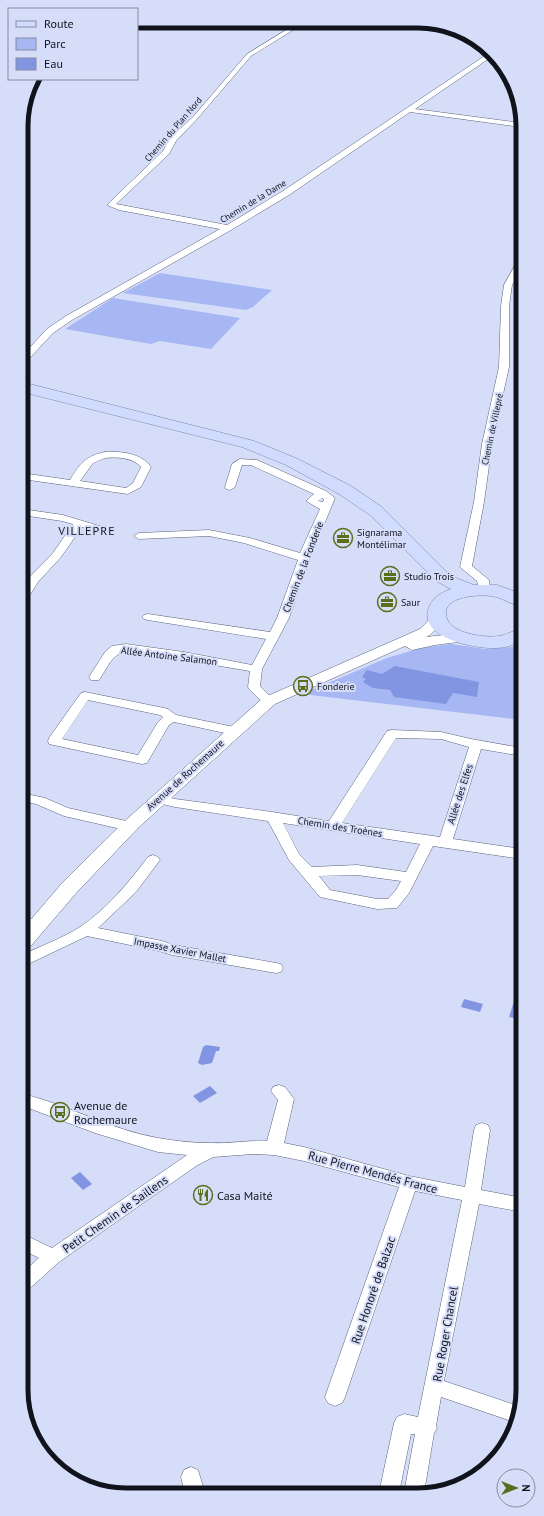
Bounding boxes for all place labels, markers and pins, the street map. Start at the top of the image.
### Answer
place label: Signarama Montélimar [357,526,407,551]
office icon: Signarama Montélimar [332,527,354,549]
office icon: Studio Trois [379,565,401,587]
place label: Studio Trois [404,570,454,583]
office icon: Saur [376,591,398,613]
place label: Saur [401,596,421,609]
bus stop icon: Fonderie [292,675,314,697]
place label: Fonderie [317,680,355,693]
place label: Avenue de Rochemaure [74,1098,137,1127]
bus stop icon: Avenue de Rochemaure [49,1101,71,1123]
restaurant icon: Casa Maité [192,1184,214,1206]
place label: Casa Maité [217,1188,273,1203]

